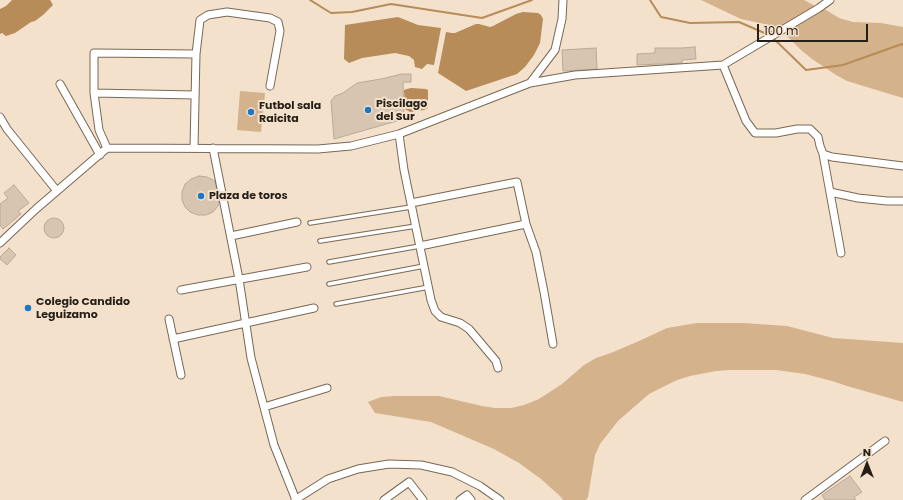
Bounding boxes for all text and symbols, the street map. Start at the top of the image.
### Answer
scale bar [759,16,870,42]
text: 100 m [764,22,798,39]
place label: Piscilago del Sur [376,97,427,123]
place label: Futbol sala Raicita [259,99,321,125]
marker: Piscilago del Sur [363,105,373,115]
marker: Futbol sala Raicita [246,107,256,117]
place label: Plaza de toros [209,189,288,203]
marker: Plaza de toros [196,191,206,201]
place label: Colegio Candido Leguizamo [36,295,130,321]
marker: Colegio Candido Leguizamo [23,303,33,313]
north arrow [847,444,887,484]
text: N [863,444,871,460]

